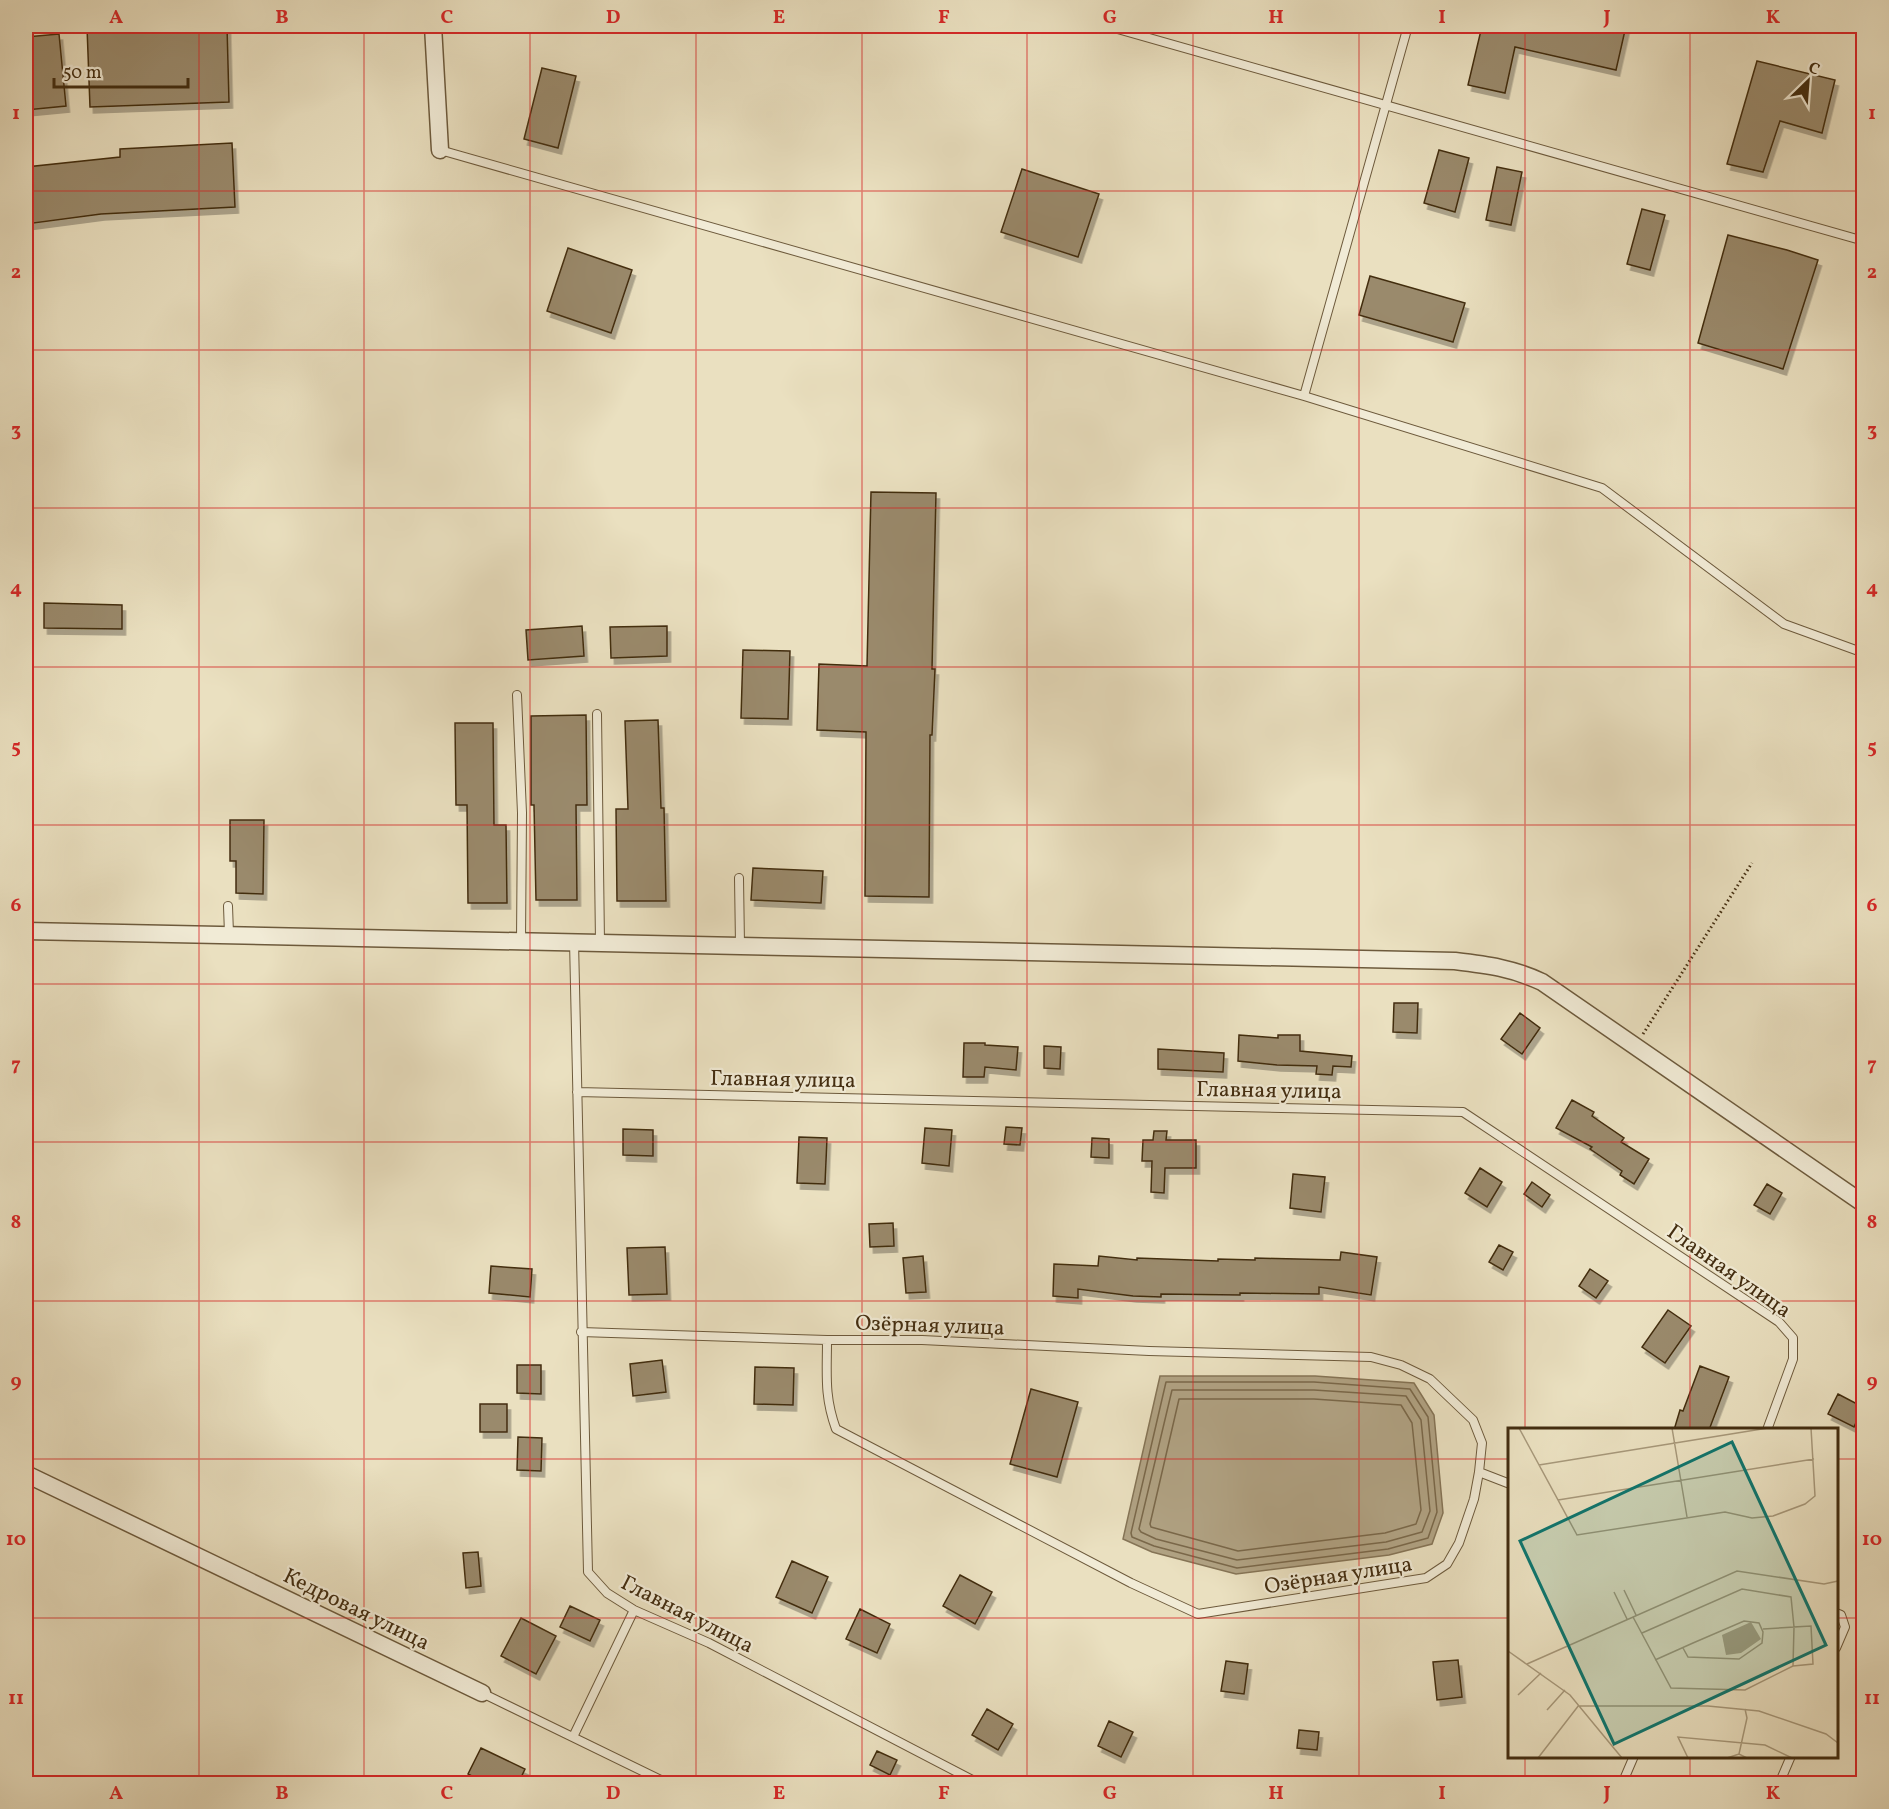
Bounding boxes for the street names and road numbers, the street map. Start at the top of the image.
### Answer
street label: Главная улица [710,1064,856,1097]
street label: Главная улица [1196,1075,1342,1108]
street label: Главная улица [1660,1218,1797,1326]
street label: Озёрная улица [855,1308,1005,1345]
street label: Озёрная улица [1262,1549,1415,1603]
street label: Кедровая улица [277,1561,435,1659]
street label: Главная улица [615,1568,759,1662]

